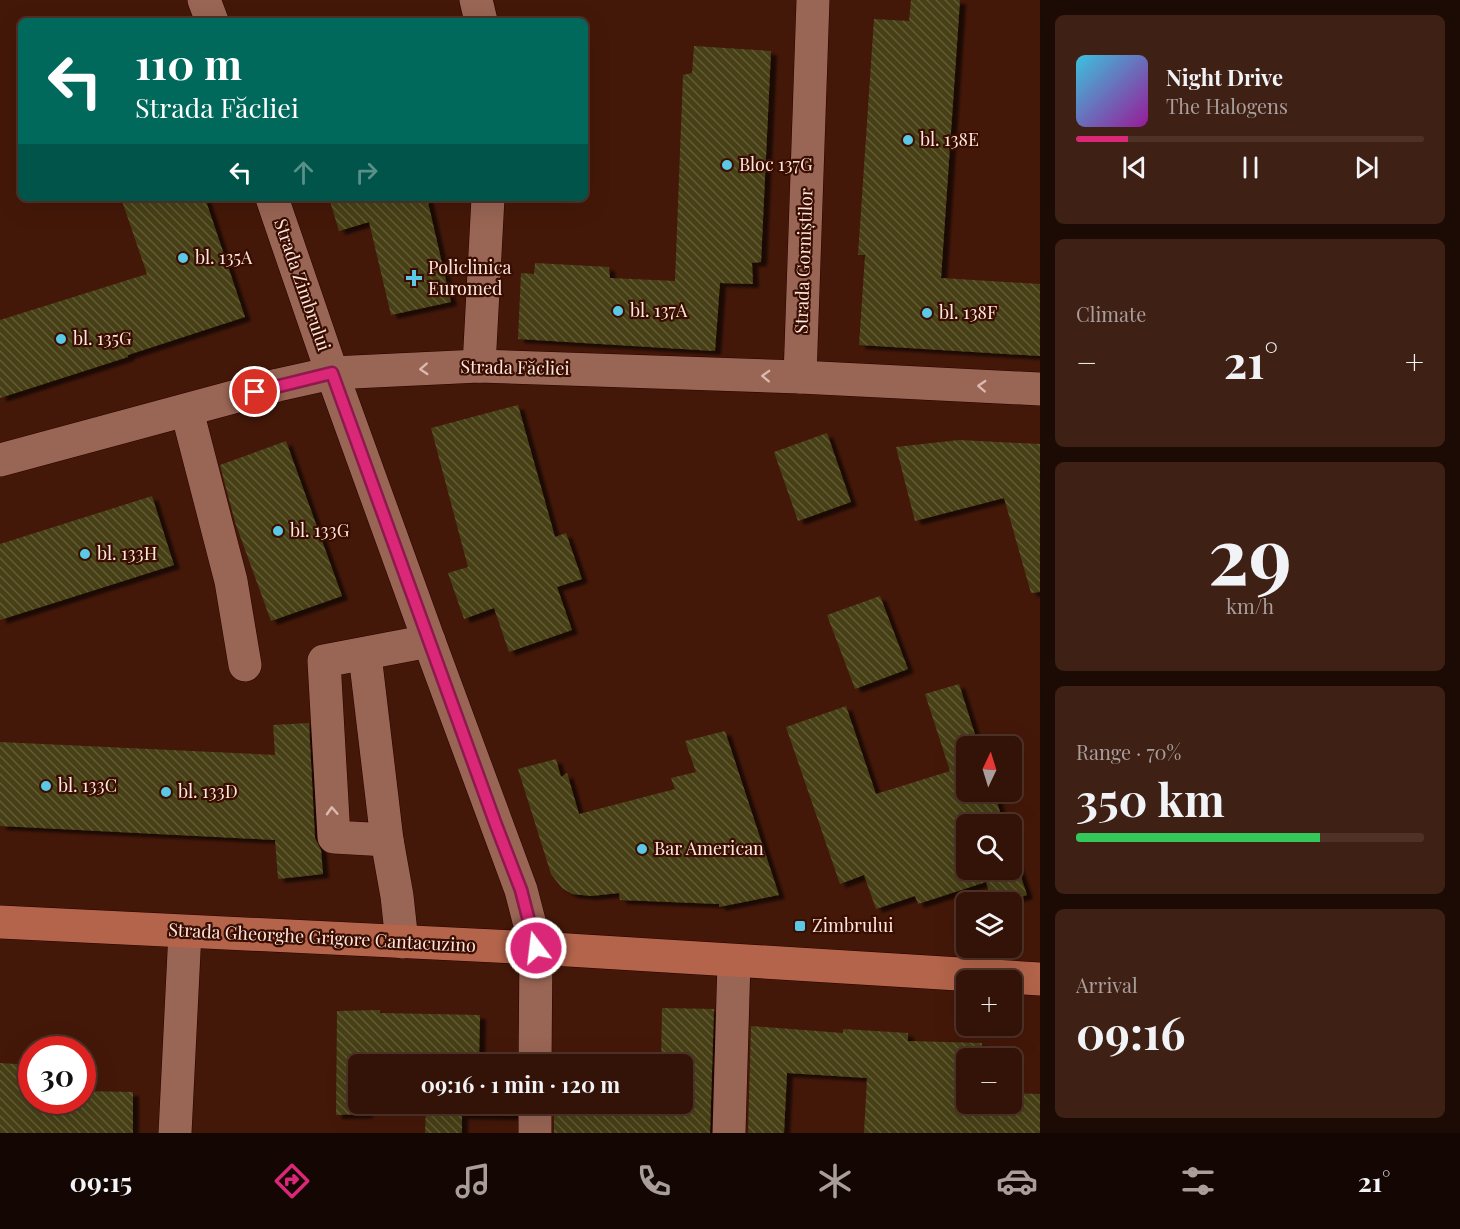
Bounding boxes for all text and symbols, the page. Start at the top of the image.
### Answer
text: 110 m [135,35,242,91]
icon: left [36,42,114,120]
text: Night Drive [1166,62,1283,92]
text: Strada Făcliei [135,89,299,125]
text: The Halogens [1166,92,1288,119]
place label: bl. 138E [920,127,979,151]
marker: bl. 138E [901,133,915,147]
icon: previous [1118,151,1151,184]
icon: pause [1234,151,1267,184]
icon: next [1350,151,1383,184]
place label: Bloc 137G [739,152,813,176]
icon: left [224,156,257,189]
icon: ahead [287,156,320,189]
icon: right [350,156,383,189]
marker: Bloc 137G [720,158,734,172]
street label: Strada Gorniștilor [788,188,818,334]
street label: Strada Zimbrului [269,215,337,354]
place label: bl. 135A [195,245,253,269]
marker: bl. 135A [176,251,190,265]
place label: Policlinica Euromed [428,255,511,300]
marker: Policlinica Euromed [405,269,423,287]
place label: bl. 137A [630,298,688,322]
place label: bl. 138F [939,300,997,324]
text: Climate [1076,300,1146,327]
marker: bl. 137A [611,304,625,318]
marker: bl. 138F [920,306,934,320]
place label: bl. 135G [73,326,132,350]
text: 21° [1224,330,1278,390]
marker: bl. 135G [54,332,68,346]
text: − [1076,339,1097,383]
text: + [1405,339,1424,383]
street label: Strada Făcliei [460,354,570,380]
one-way arrow [420,362,429,375]
pin [229,366,280,417]
one-way arrow [761,370,770,382]
icon: arrive [238,375,271,408]
one-way arrow [977,379,986,392]
text: 29 [1208,501,1292,605]
place label: bl. 133G [290,518,350,542]
marker: bl. 133G [271,524,285,538]
place label: bl. 133H [97,541,157,565]
marker: bl. 133H [78,547,92,561]
text: km/h [1226,592,1274,619]
north arrow [956,736,1022,802]
map controls [956,736,1022,1114]
text: Range · 70% [1076,738,1181,765]
text: 350 km [1076,768,1225,828]
place label: bl. 133C [58,773,117,797]
marker: bl. 133C [39,779,53,793]
place label: bl. 133D [178,779,238,803]
marker: bl. 133D [159,785,173,799]
one-way arrow [326,806,339,815]
button: search [956,814,1022,880]
place label: Bar American [654,836,764,860]
marker: Bar American [635,842,649,856]
button: layers [956,892,1022,958]
place label: Zimbrului [812,913,893,937]
position arrow [504,916,568,980]
street label: Strada Gheorghe Grigore Cantacuzino [168,917,477,957]
marker: Zimbrului [793,919,807,933]
button: + [956,970,1022,1036]
text: Arrival [1076,971,1138,998]
text: 09:16 [1076,1001,1185,1061]
speed limit sign: 30 [18,1036,96,1114]
button: − [956,1048,1022,1114]
text: 09:16 · 1 min · 120 m [421,1069,620,1099]
icon: directions [271,1160,313,1202]
icon: music [452,1160,494,1202]
icon: phone [633,1160,675,1202]
icon: climate [814,1160,856,1202]
icon: car [996,1160,1038,1202]
icon: filters [1177,1160,1219,1202]
text: 09:15 [70,1163,132,1199]
text: 21° [1358,1163,1390,1199]

